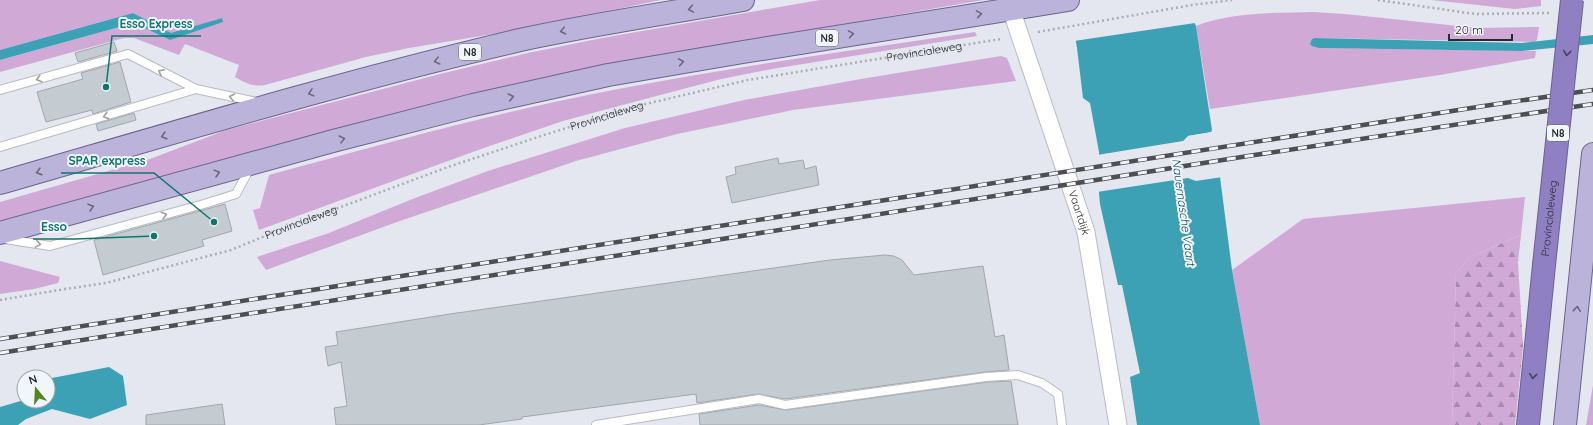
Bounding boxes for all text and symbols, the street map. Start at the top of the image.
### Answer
one-way arrow [688,4,694,13]
one-way arrow [976,10,982,19]
callout: Esso Express [112,12,201,36]
text: Esso Express [119,16,193,31]
scale bar [1449,16,1512,42]
text: 20 m [1455,22,1483,37]
one-way arrow [560,27,566,35]
road number: N8 [816,30,838,46]
one-way arrow [848,31,854,39]
street label: Provincialeweg [885,38,963,64]
road number: N8 [459,44,481,60]
one-way arrow [1563,50,1572,56]
one-way arrow [433,56,440,64]
one-way arrow [678,59,684,67]
one-way arrow [158,69,166,76]
one-way arrow [36,74,43,83]
one-way arrow [307,88,314,97]
one-way arrow [229,93,235,102]
one-way arrow [508,93,514,101]
street label: Provincialeweg [568,98,645,133]
one-way arrow [103,111,110,120]
road number: N8 [1547,125,1569,141]
one-way arrow [160,131,167,140]
one-way arrow [339,135,346,144]
callout: SPAR express [61,149,154,173]
text: SPAR express [68,153,146,168]
water label: Nauernasche Vaart [1169,157,1199,269]
one-way arrow [35,167,42,176]
one-way arrow [213,169,220,178]
street label: Provincialeweg [1538,180,1560,257]
street label: Vaartdijk [1065,189,1093,236]
street label: Provincialeweg [263,202,339,242]
one-way arrow [88,203,95,212]
one-way arrow [160,211,167,220]
callout: Esso [33,215,75,239]
text: Esso [41,219,67,234]
one-way arrow [35,240,42,248]
one-way arrow [1572,306,1581,312]
north arrow [16,369,56,409]
text: N [27,372,39,387]
one-way arrow [1528,373,1537,379]

